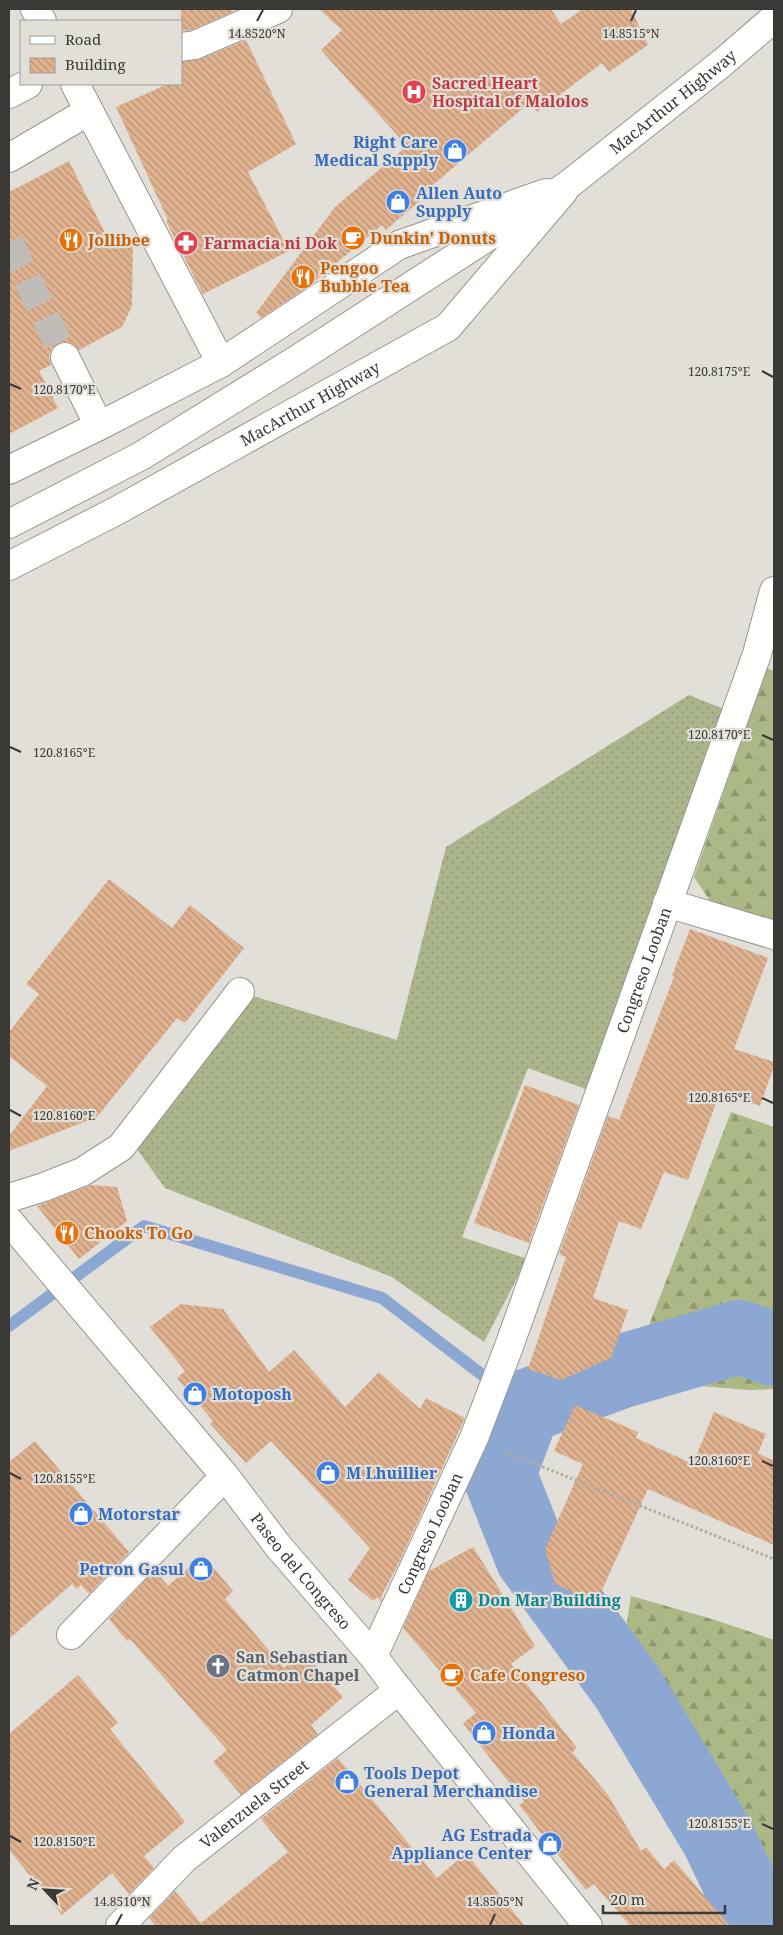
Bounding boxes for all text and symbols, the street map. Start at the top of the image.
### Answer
legend [20,20,182,85]
text: 14.8520°N [228,25,286,42]
text: 14.8515°N [602,25,660,42]
text: Road [65,29,101,49]
street label: MacArthur Highway [605,44,742,159]
text: Building [65,54,126,74]
place label: Sacred Heart Hospital of Malolos [432,72,589,112]
hospital icon: Sacred Heart Hospital of Malolos [401,79,427,105]
place label: Right Care Medical Supply [314,131,439,171]
shop icon: Right Care Medical Supply [442,138,468,164]
place label: Allen Auto Supply [416,182,502,222]
shop icon: Allen Auto Supply [385,189,411,215]
cafe icon: Dunkin' Donuts [340,225,366,251]
restaurant icon: Jollibee [58,227,84,253]
place label: Dunkin' Donuts [370,227,496,249]
place label: Jollibee [87,229,150,251]
pharmacy icon: Farmacia ni Dok [173,230,199,256]
place label: Farmacia ni Dok [204,232,338,254]
place label: Pengoo Bubble Tea [320,257,410,297]
restaurant icon: Pengoo Bubble Tea [290,264,316,290]
street label: MacArthur Highway [236,356,385,451]
text: 120.8175°E [688,363,750,380]
text: 120.8170°E [33,381,95,398]
text: 120.8170°E [688,726,750,743]
text: 120.8165°E [33,744,95,761]
street label: Congreso Looban [611,904,676,1036]
text: 120.8165°E [688,1089,750,1106]
text: 120.8160°E [33,1107,95,1124]
restaurant icon: Chooks To Go [54,1220,80,1246]
place label: Chooks To Go [84,1222,193,1244]
shop icon: Motoposh [182,1381,208,1407]
place label: Motoposh [212,1383,292,1405]
text: 120.8160°E [688,1452,750,1469]
shop icon: M Lhuillier [315,1460,341,1486]
place label: M Lhuillier [346,1462,438,1484]
street label: Congreso Looban [392,1469,468,1598]
text: 120.8155°E [33,1470,95,1487]
shop icon: Motorstar [68,1501,94,1527]
place label: Motorstar [98,1503,181,1525]
street label: Paseo del Congreso [246,1508,356,1634]
shop icon: Petron Gasul [188,1556,214,1582]
place label: Petron Gasul [79,1558,184,1580]
building icon: Don Mar Building [448,1587,474,1613]
place label: Don Mar Building [478,1589,621,1611]
place label: San Sebastian Catmon Chapel [236,1646,360,1686]
church icon: San Sebastian Catmon Chapel [205,1653,231,1679]
cafe icon: Cafe Congreso [439,1662,465,1688]
place label: Cafe Congreso [470,1664,586,1686]
shop icon: Honda [471,1720,497,1746]
place label: Honda [502,1722,556,1744]
street label: Valenzuela Street [195,1754,313,1853]
place label: Tools Depot General Merchandise [364,1762,538,1802]
shop icon: Tools Depot General Merchandise [334,1769,360,1795]
text: 120.8155°E [688,1815,750,1832]
place label: AG Estrada Appliance Center [392,1824,533,1864]
shop icon: AG Estrada Appliance Center [537,1831,563,1857]
text: 120.8150°E [33,1833,95,1850]
north arrow [20,1865,70,1915]
text: N [22,1875,44,1893]
scale bar [603,1882,726,1914]
text: 20 m [610,1889,645,1909]
text: 14.8510°N [93,1893,151,1910]
text: 14.8505°N [466,1893,524,1910]

